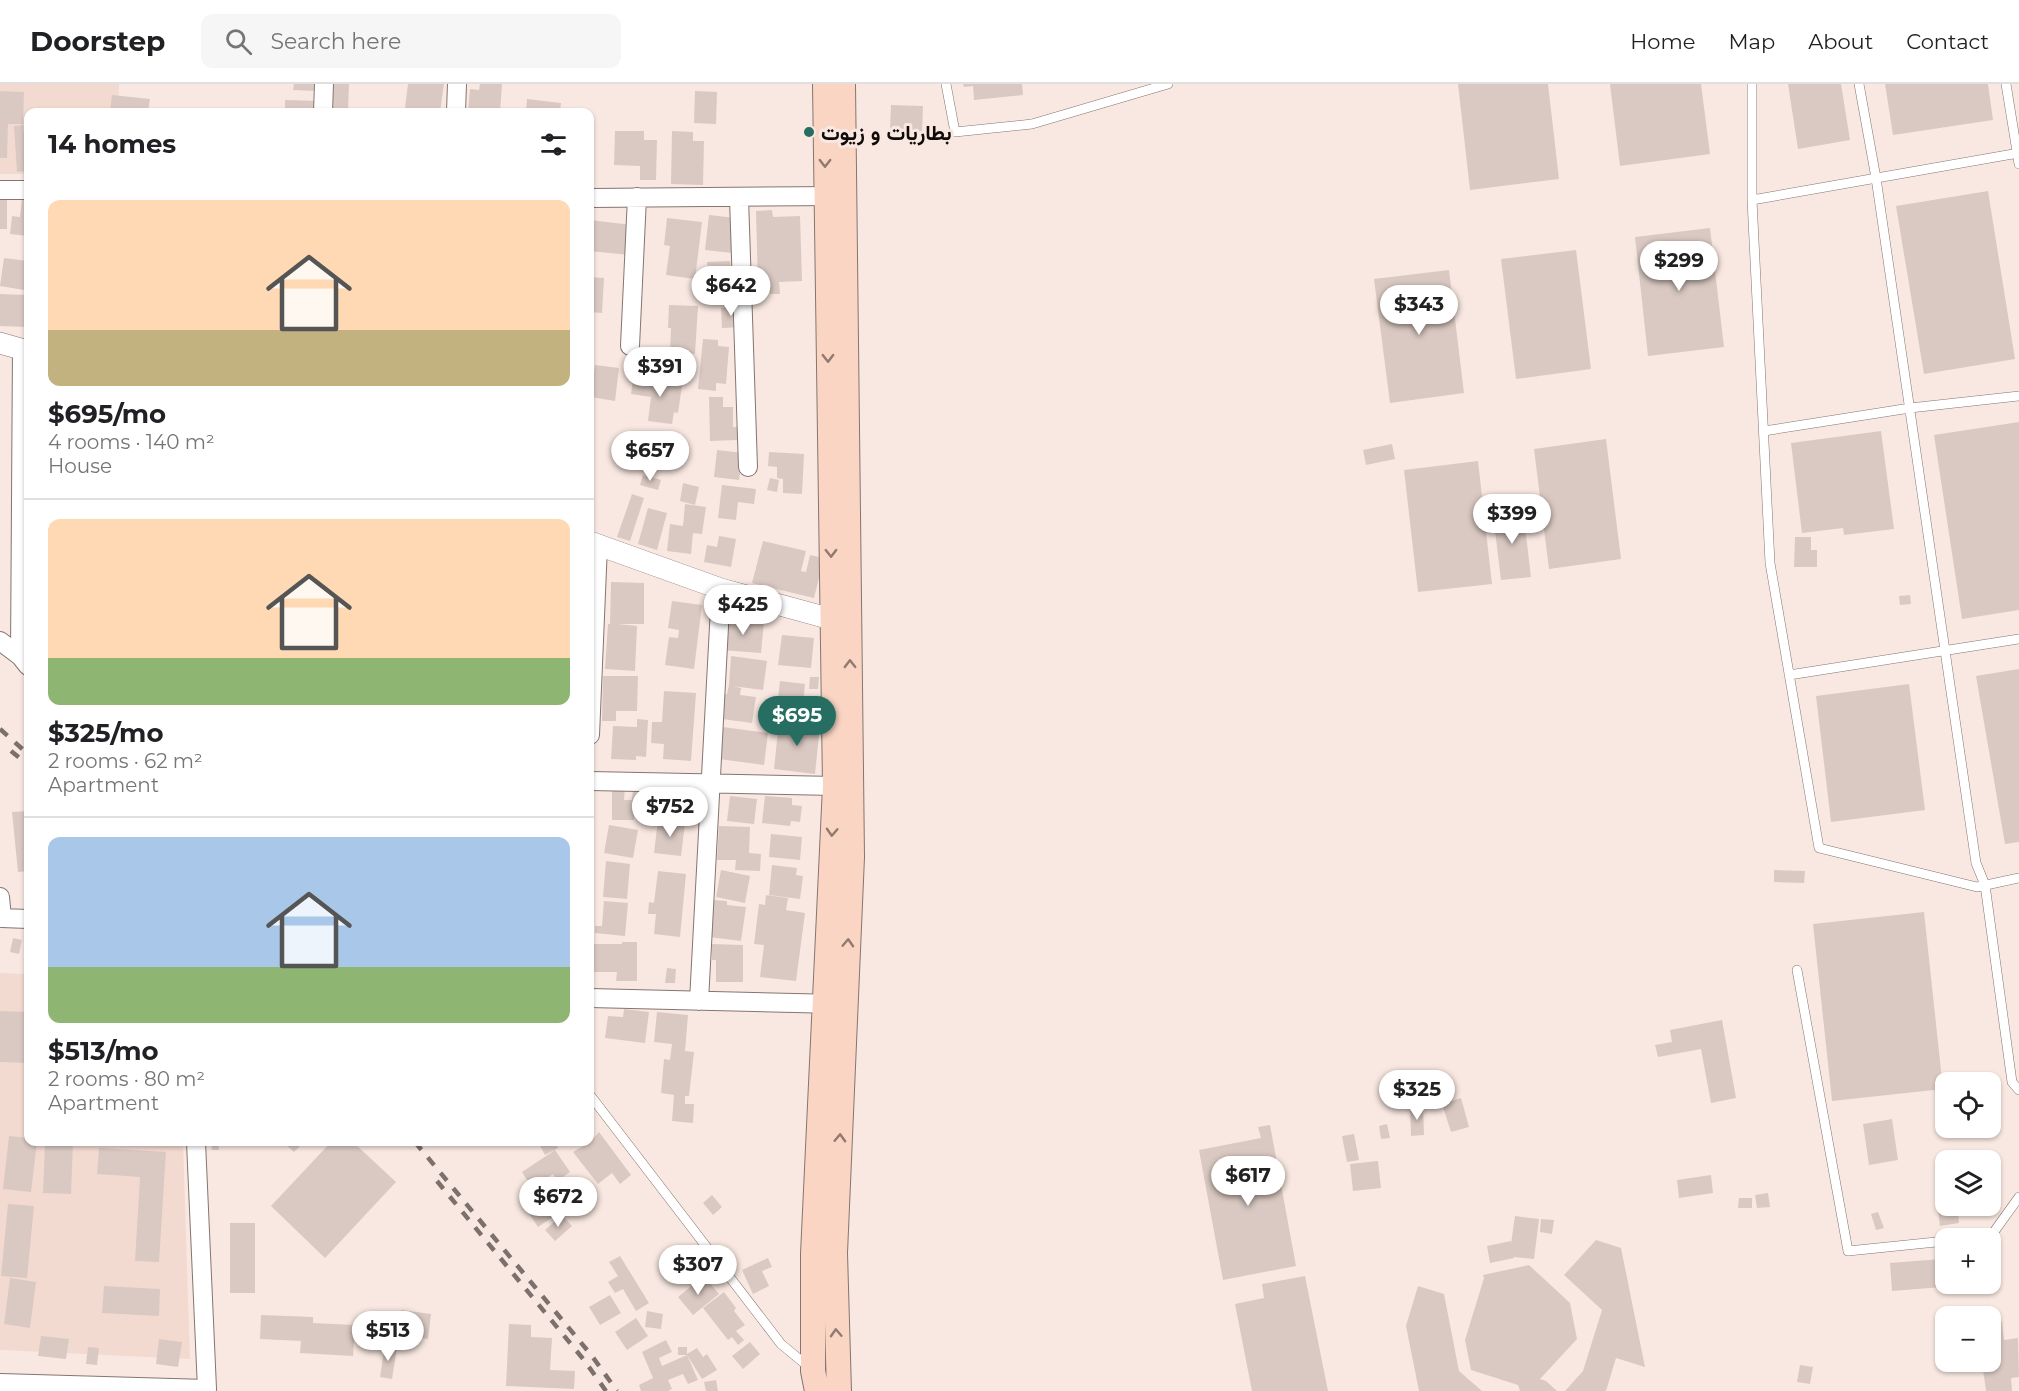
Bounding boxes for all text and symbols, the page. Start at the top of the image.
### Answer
search box [201,14,621,68]
text: Doorstep [30,24,165,58]
icon: search [222,25,255,58]
text: Search here [270,28,401,55]
text: Home [1630,29,1695,54]
text: Map [1728,29,1775,54]
text: About [1808,29,1873,54]
text: Contact [1906,29,1989,54]
place label: بطاريات و زيوت [821,120,952,146]
marker: بطاريات و زيوت [802,125,816,139]
text: 14 homes [48,128,176,160]
icon: filters [537,128,570,161]
one-way arrow [819,159,831,168]
icon: home [255,239,363,347]
pin: $299 [1643,241,1715,292]
text: $299 [1654,248,1704,272]
pin: $642 [695,266,767,317]
text: $642 [705,273,757,297]
pin: $343 [1383,285,1455,336]
text: $343 [1394,292,1444,316]
pin: $391 [624,347,696,398]
text: $391 [637,354,683,378]
one-way arrow [822,354,834,363]
text: $695/mo [48,398,166,430]
text: 4 rooms · 140 m² [48,430,215,454]
pin: $657 [614,431,686,482]
text: $657 [625,438,675,462]
text: House [48,454,112,478]
pin: $399 [1476,494,1548,545]
text: $399 [1487,501,1537,525]
one-way arrow [825,549,837,558]
icon: home [255,558,363,666]
pin: $425 [707,585,779,636]
text: $425 [718,592,768,616]
one-way arrow [844,659,856,668]
pin: $695 [761,696,833,747]
text: $695 [772,703,822,727]
text: $325/mo [48,717,164,749]
text: 2 rooms · 62 m² [48,749,203,773]
text: Apartment [48,773,159,797]
pin: $752 [634,787,706,838]
text: $752 [646,794,694,818]
one-way arrow [826,828,839,837]
icon: home [255,876,363,984]
one-way arrow [842,938,855,947]
text: $513/mo [48,1035,159,1067]
text: 2 rooms · 80 m² [48,1067,205,1091]
pin: $325 [1381,1070,1453,1121]
map controls [1935,1072,2001,1372]
button: locate [1935,1072,2001,1138]
text: $325 [1393,1077,1441,1101]
text: Apartment [48,1091,159,1115]
one-way arrow [833,1133,846,1142]
button: layers [1935,1150,2001,1216]
pin: $617 [1212,1156,1284,1207]
text: $617 [1225,1163,1271,1187]
pin: $672 [522,1177,594,1228]
text: $672 [533,1184,583,1208]
button: + [1935,1228,2001,1294]
pin: $307 [662,1245,734,1296]
text: $307 [673,1252,723,1276]
button: − [1935,1306,2001,1372]
pin: $513 [352,1311,424,1362]
text: $513 [366,1318,410,1342]
one-way arrow [829,1328,842,1337]

